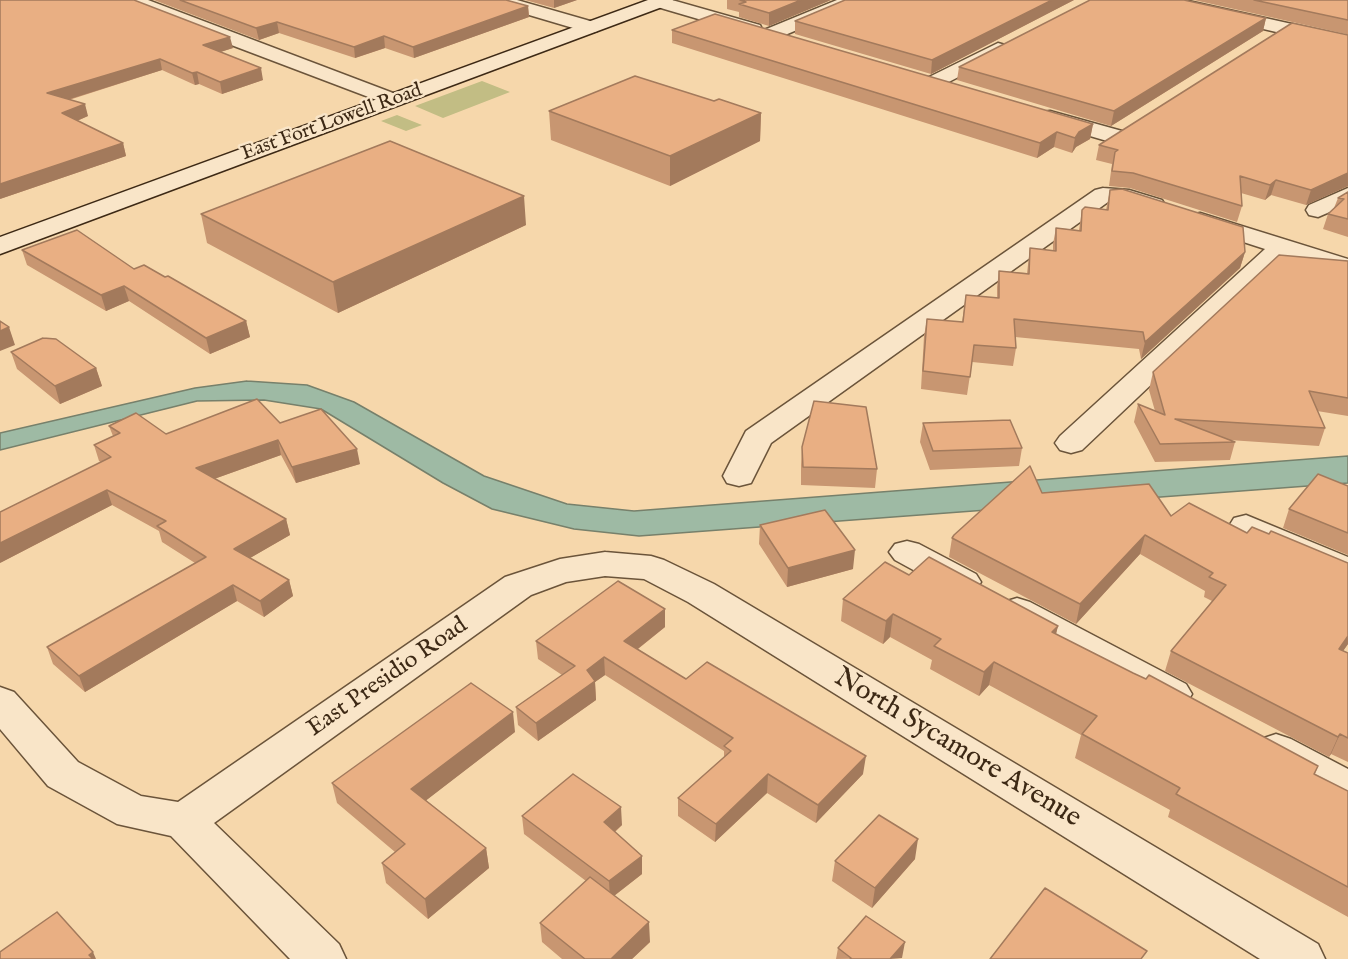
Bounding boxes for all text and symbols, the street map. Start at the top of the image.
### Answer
street label: East Fort Lowell Road [238,79,426,167]
street label: East Presidio Road [302,612,474,744]
street label: North Sycamore Avenue [827,662,1087,836]

